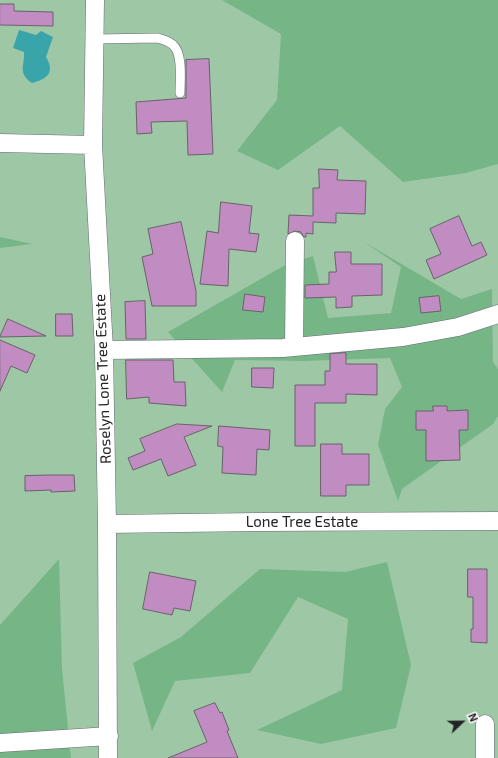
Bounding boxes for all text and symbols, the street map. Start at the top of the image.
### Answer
street label: Roselyn Lone Tree Estate [91,294,115,464]
street label: Lone Tree Estate [246,513,358,531]
north arrow [442,702,482,742]
text: N [466,711,481,723]

